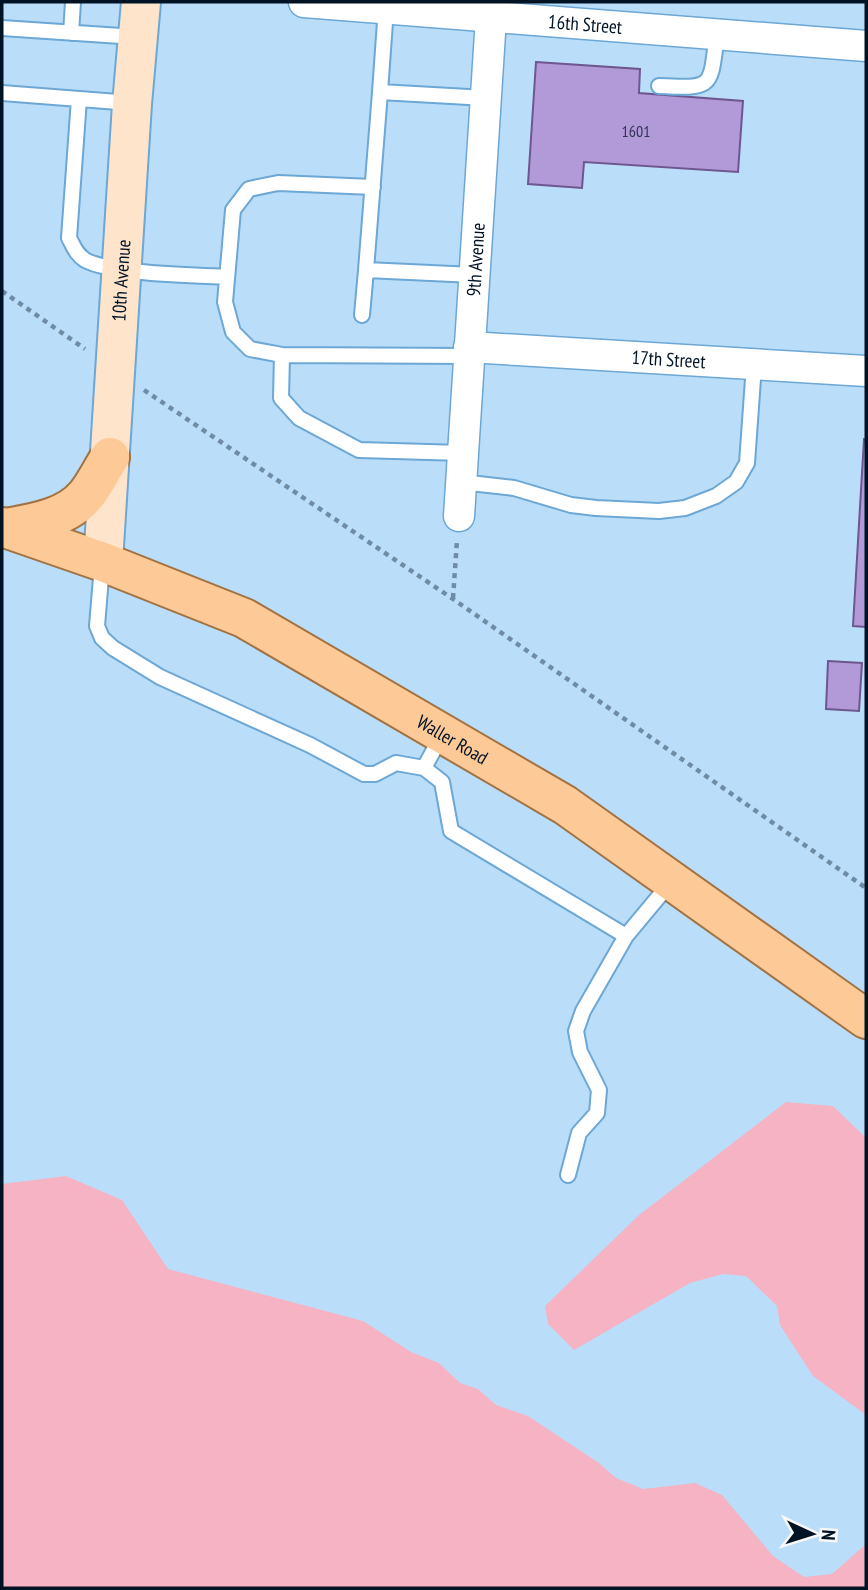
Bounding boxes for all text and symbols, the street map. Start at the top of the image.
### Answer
street label: 16th Street [547,9,624,39]
house number: 1601 [622,121,650,141]
street label: 9th Avenue [461,222,490,297]
street label: 10th Avenue [106,239,135,322]
street label: 17th Street [631,345,707,373]
street label: Waller Road [413,709,492,770]
north arrow [777,1499,847,1569]
text: N [817,1529,841,1541]

